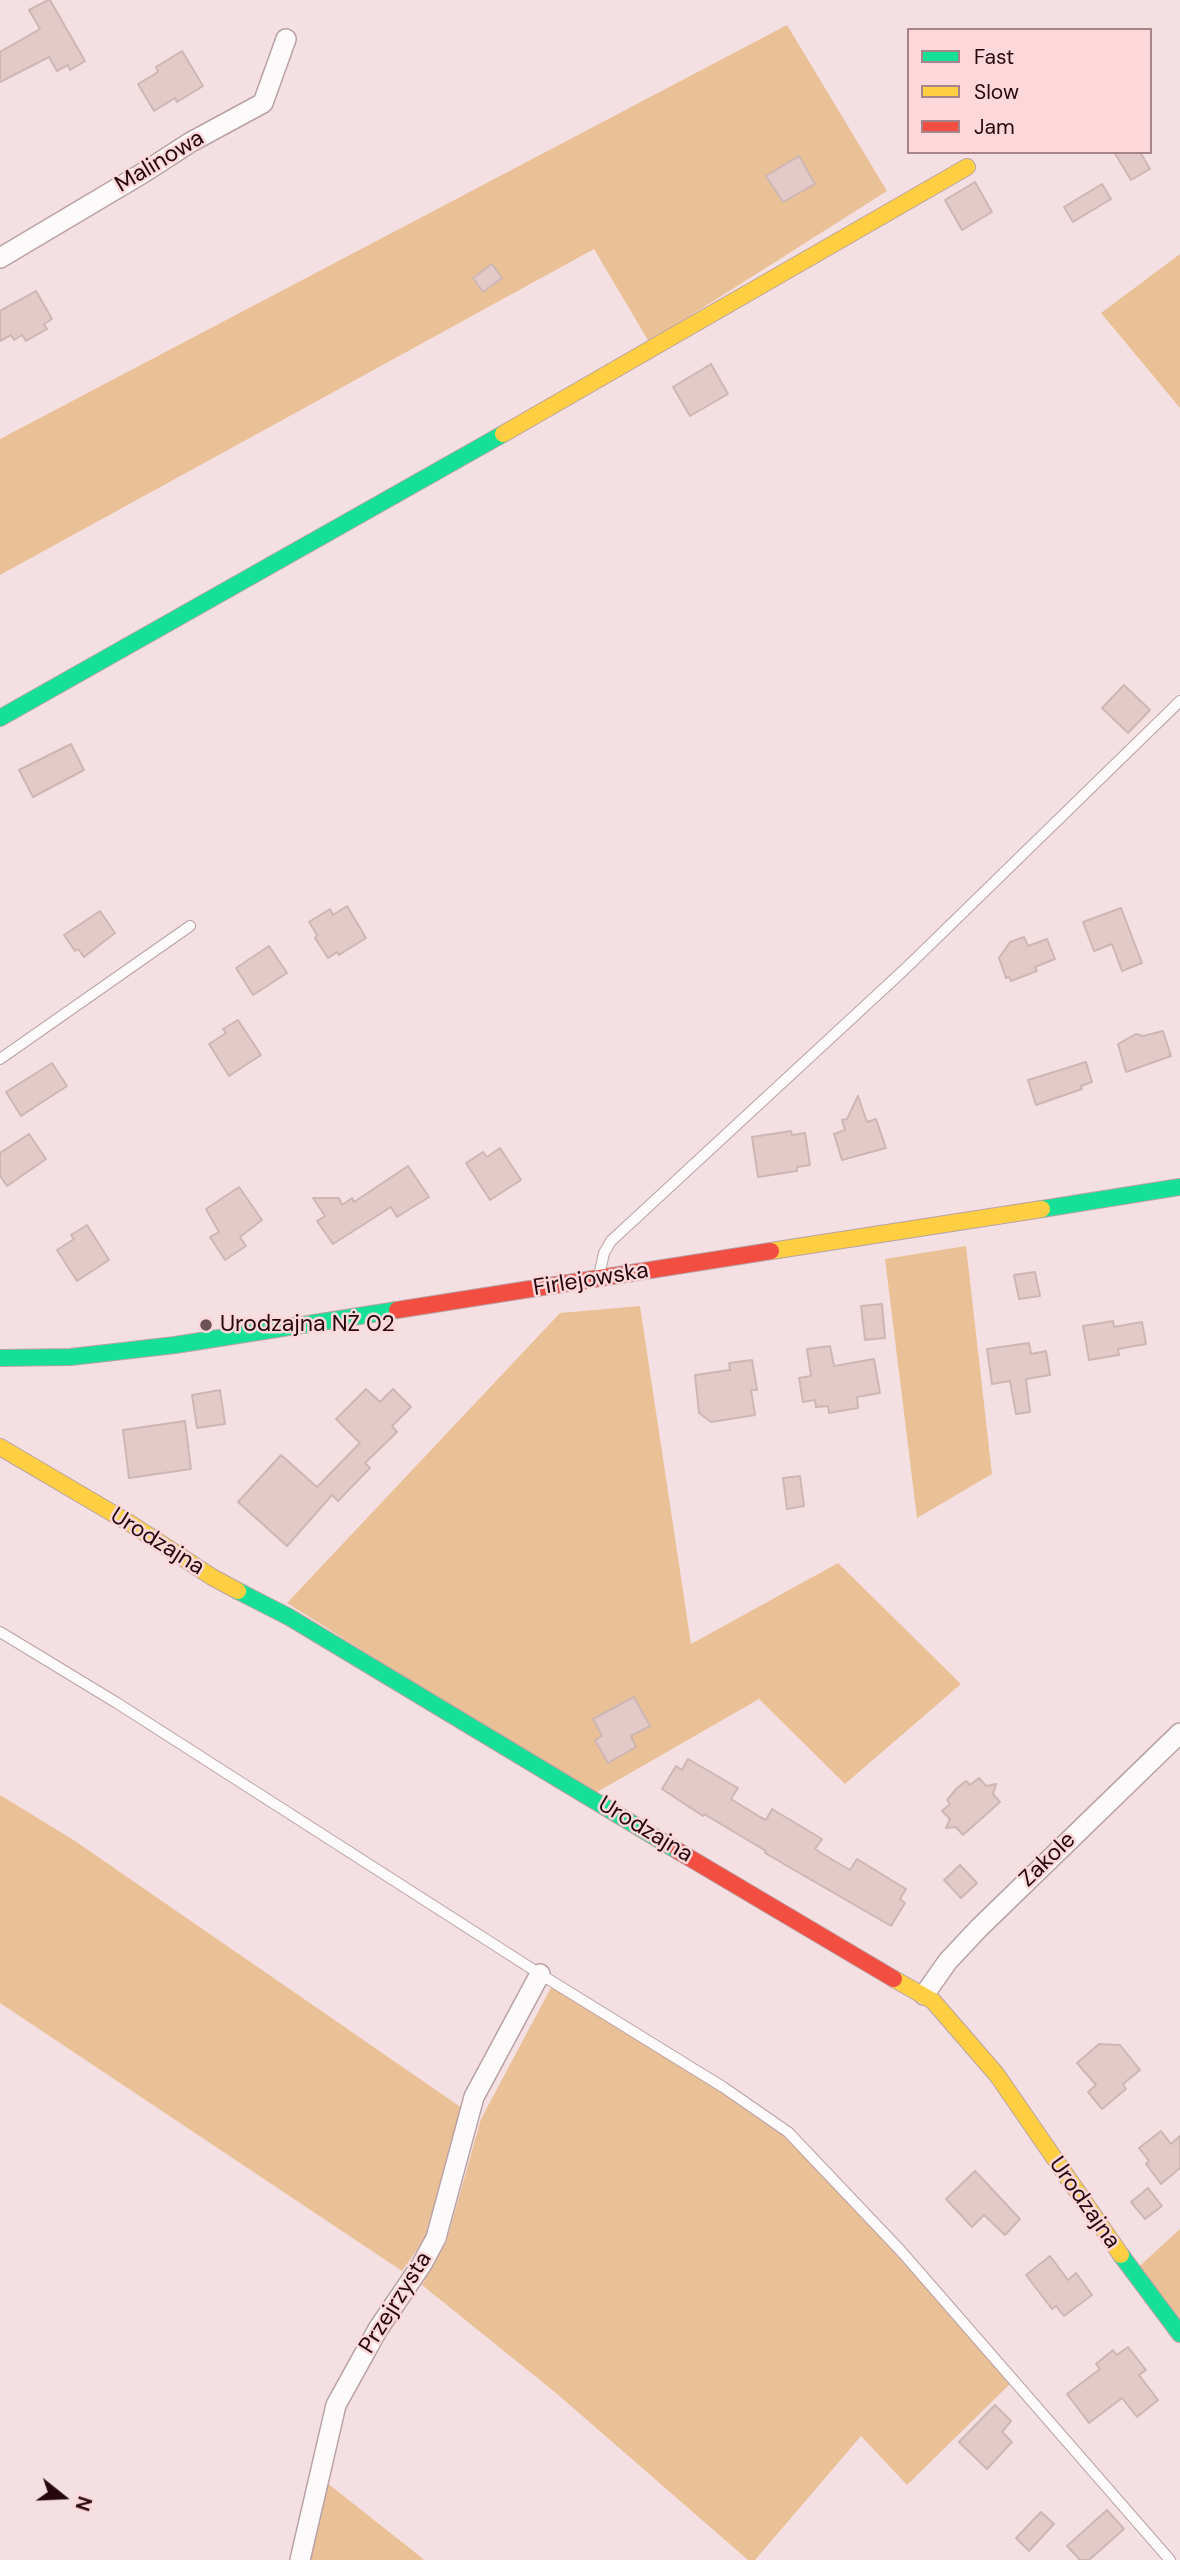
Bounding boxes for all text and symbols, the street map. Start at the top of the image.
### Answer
legend [907,28,1152,154]
text: Fast [974,43,1014,71]
text: Slow [974,78,1019,106]
text: Jam [974,113,1015,141]
street label: Malinowa [111,125,209,199]
street label: Firlejowska [531,1257,651,1303]
place label: Urodzajna NŻ 02 [220,1311,395,1339]
marker: Urodzajna NŻ 02 [198,1317,214,1333]
street label: Urodzajna [105,1502,209,1582]
street label: Urodzajna [593,1791,697,1869]
street label: Zakole [1014,1827,1082,1893]
street label: Urodzajna [1042,2152,1126,2254]
street label: Przejrzysta [354,2247,438,2359]
north arrow [28,2462,98,2532]
text: N [69,2493,97,2514]

